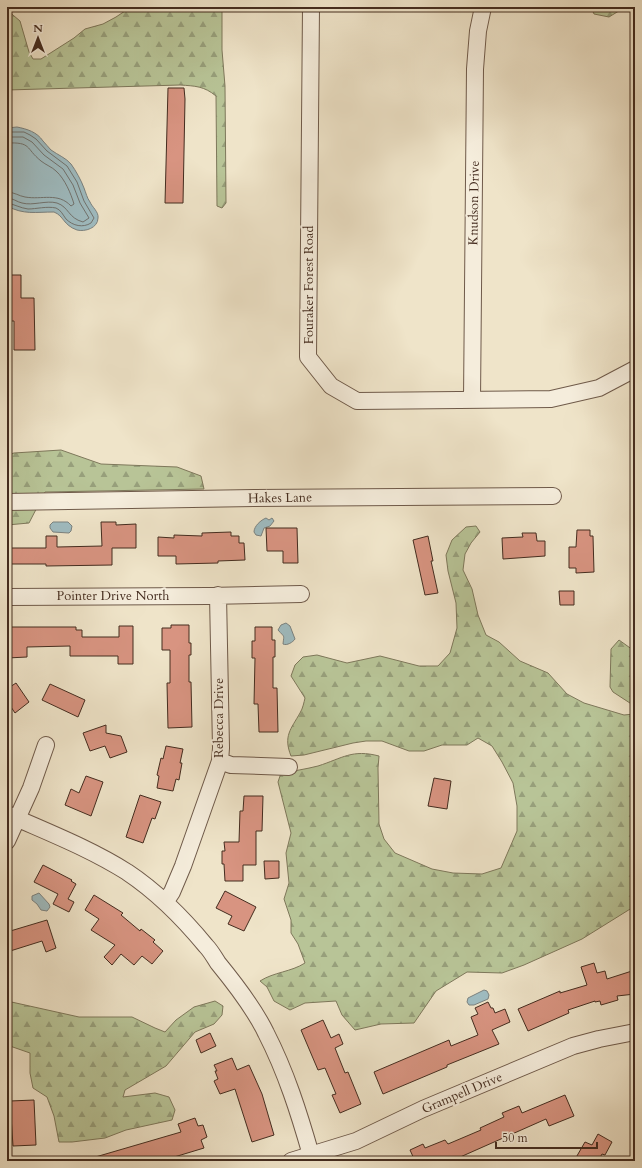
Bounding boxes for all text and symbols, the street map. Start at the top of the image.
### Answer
north arrow [18,18,58,58]
text: N [33,21,43,36]
street label: Knudson Drive [464,160,484,246]
street label: Fouraker Forest Road [300,226,318,344]
street label: Hakes Lane [248,488,312,508]
street label: Pointer Drive North [56,587,170,605]
street label: Rebecca Drive [210,678,228,758]
street label: Grampell Drive [419,1068,505,1118]
scale bar [496,1124,597,1150]
text: 50 m [502,1130,529,1146]

